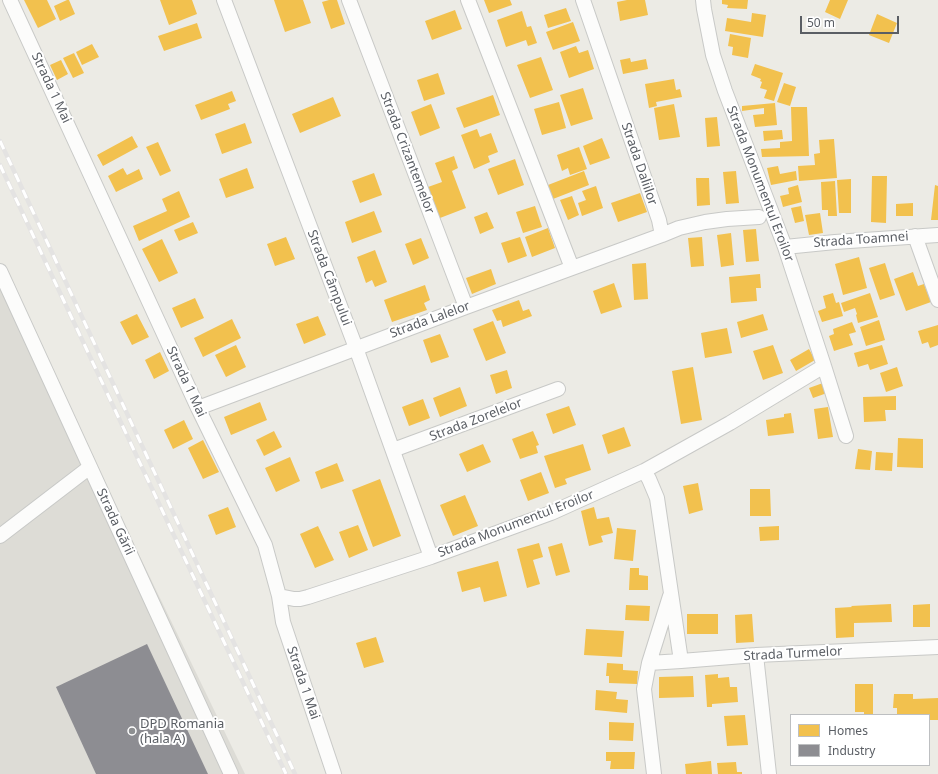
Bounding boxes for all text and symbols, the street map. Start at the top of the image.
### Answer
scale bar [802,8,901,34]
text: 50 m [807,14,835,31]
street label: Strada 1 Mai [28,50,74,126]
street label: Strada Crizantemelor [377,90,437,216]
street label: Strada Monumentul Eroilor [723,104,797,264]
street label: Strada Daliilor [618,121,660,207]
street label: Strada Câmpului [304,228,354,328]
street label: Strada Toamnei [813,229,909,251]
street label: Strada Lalelor [388,298,472,342]
street label: Strada 1 Mai [163,344,209,420]
street label: Strada Zorelelor [427,395,525,445]
street label: Strada Gării [93,486,137,558]
street label: Strada Monumentul Eroilor [436,487,596,561]
street label: Strada 1 Mai [283,644,323,722]
street label: Strada Turmelor [743,644,843,664]
legend [790,714,930,766]
place label: DPD Romania (hala A) [140,716,224,747]
text: Homes [828,722,868,739]
marker: DPD Romania (hala A) [127,726,137,736]
text: Industry [828,742,875,759]

